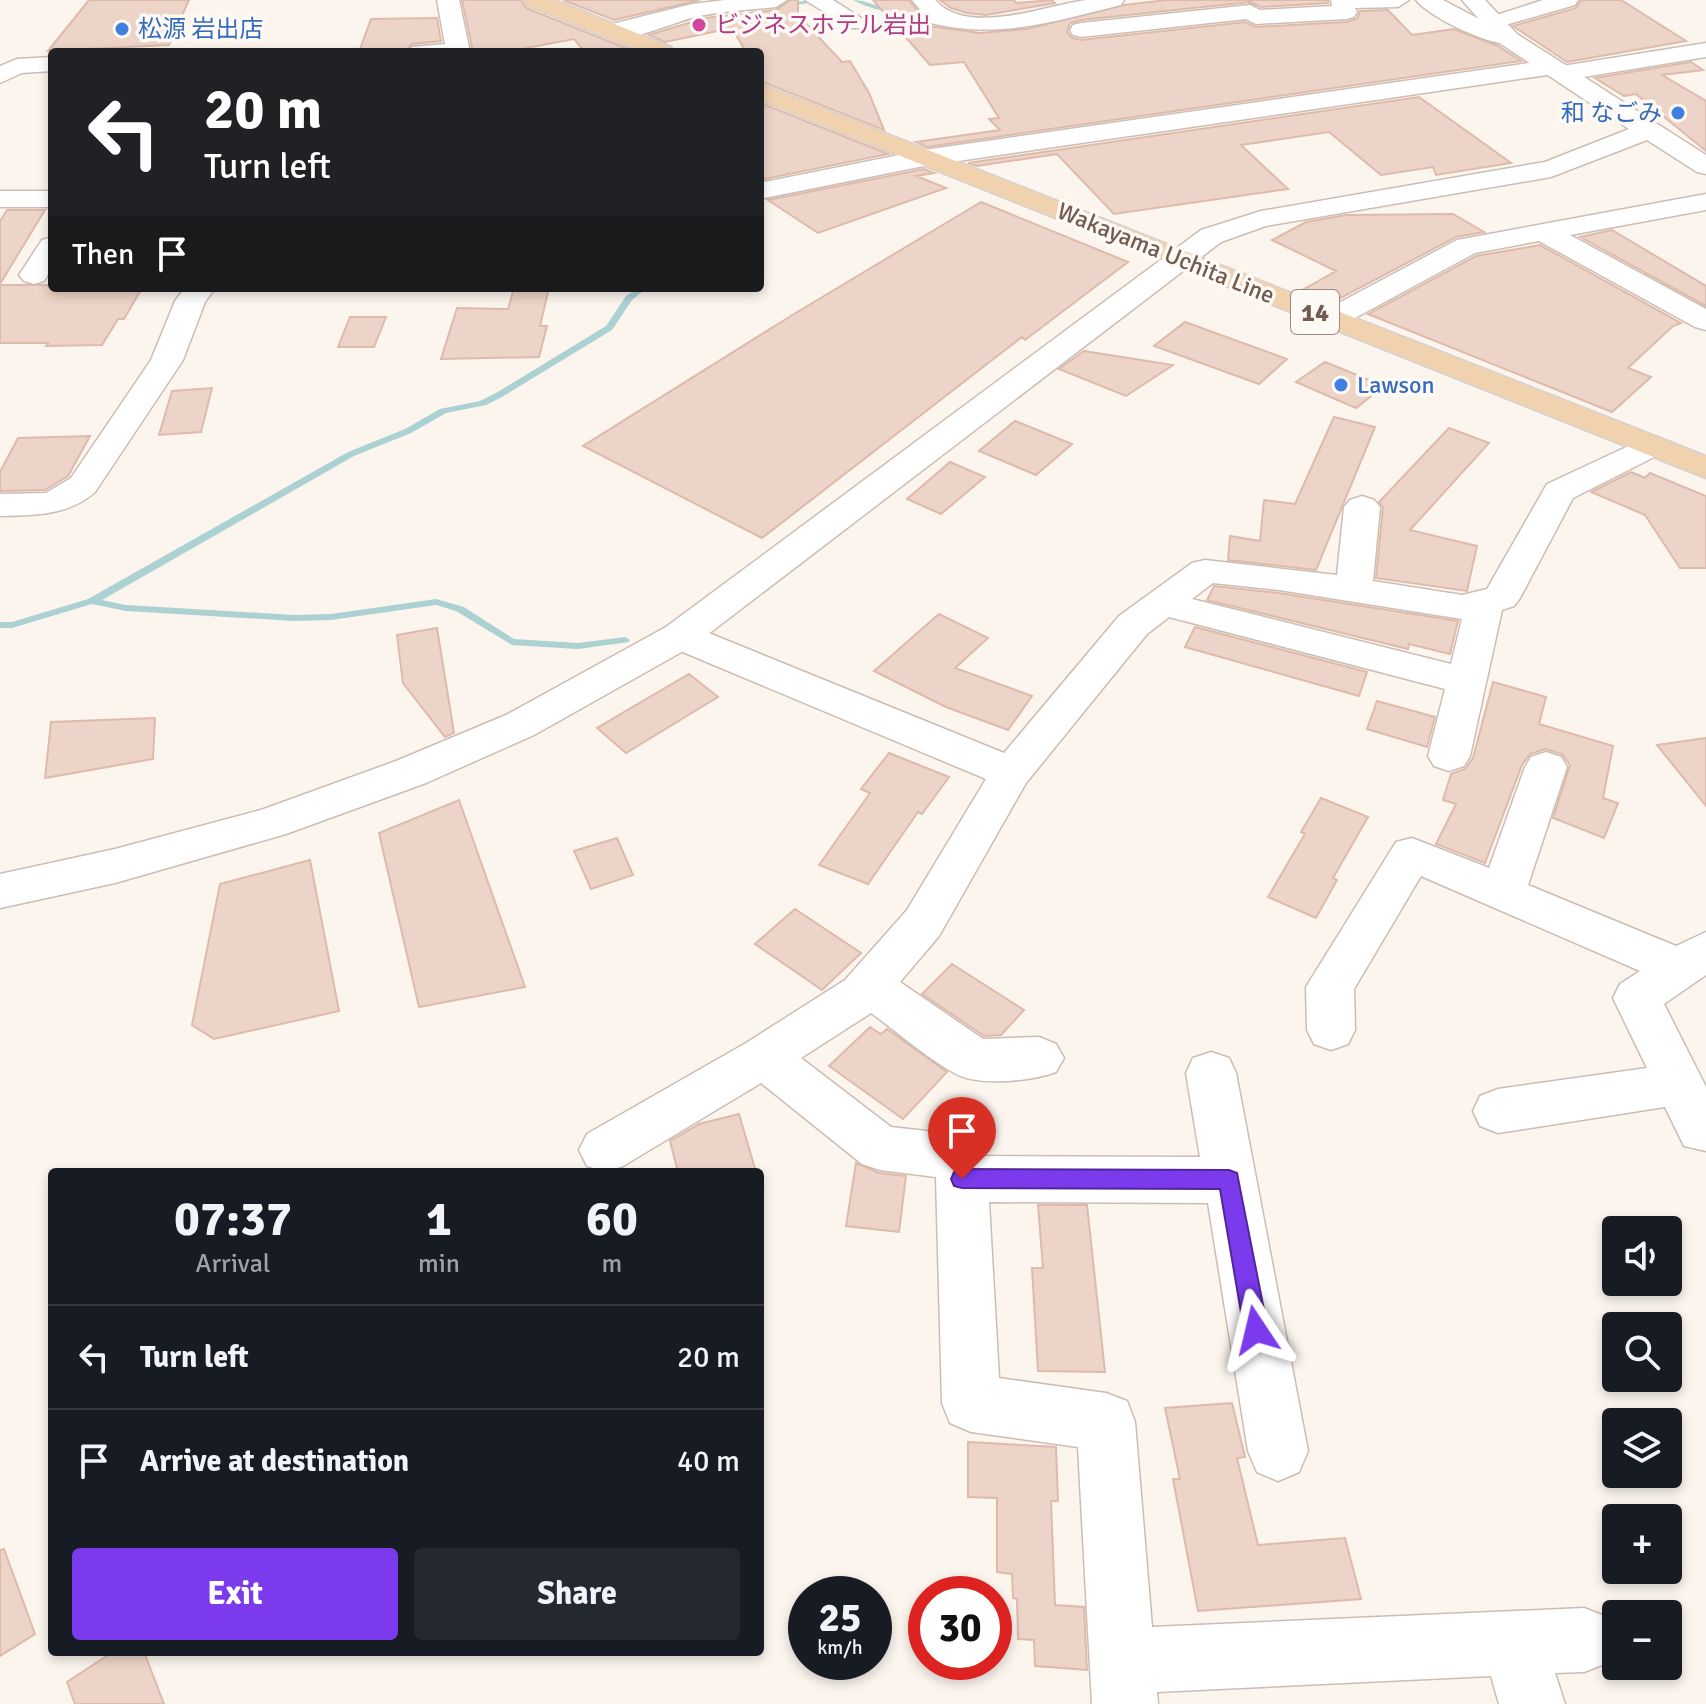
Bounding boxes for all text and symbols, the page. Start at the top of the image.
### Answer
place label: ビジネスホテル岩出 [715,10,931,40]
place label: 松源 岩出店 [138,14,263,44]
marker: ビジネスホテル岩出 [690,16,708,34]
marker: 松源 岩出店 [113,20,131,38]
text: 20 m [204,75,322,144]
icon: left [72,80,176,184]
place label: 和 なごみ [1561,98,1662,128]
marker: 和 なごみ [1669,104,1687,122]
text: Turn left [204,144,331,189]
street label: Wakayama Uchita Line [1053,196,1279,310]
icon: arrive [150,232,194,276]
text: Then [72,236,134,273]
road number: 14 [1291,290,1339,334]
place label: Lawson [1357,370,1435,400]
marker: Lawson [1332,376,1350,394]
pin [928,1097,996,1179]
icon: arrive [940,1109,984,1153]
text: 07:37 [174,1190,292,1249]
text: 1 [426,1190,452,1249]
text: 60 [586,1190,638,1249]
map controls [1602,1216,1682,1680]
button: sound [1602,1216,1682,1296]
text: Arrival [196,1248,270,1280]
text: min [418,1248,460,1280]
text: m [602,1248,622,1280]
position arrow [1214,1288,1298,1372]
button: search [1602,1312,1682,1392]
icon: left [72,1335,116,1379]
text: Turn left [140,1339,249,1376]
text: 20 m [677,1339,740,1376]
button: layers [1602,1408,1682,1488]
icon: arrive [72,1439,116,1483]
text: Arrive at destination [140,1443,409,1480]
text: 40 m [677,1443,740,1480]
button: + [1602,1504,1682,1584]
button: Exit [72,1548,398,1640]
button: Share [414,1548,740,1640]
speed limit sign: 30 [908,1576,1012,1680]
text: 25 [818,1593,862,1643]
button: − [1602,1600,1682,1680]
text: km/h [817,1635,863,1660]

